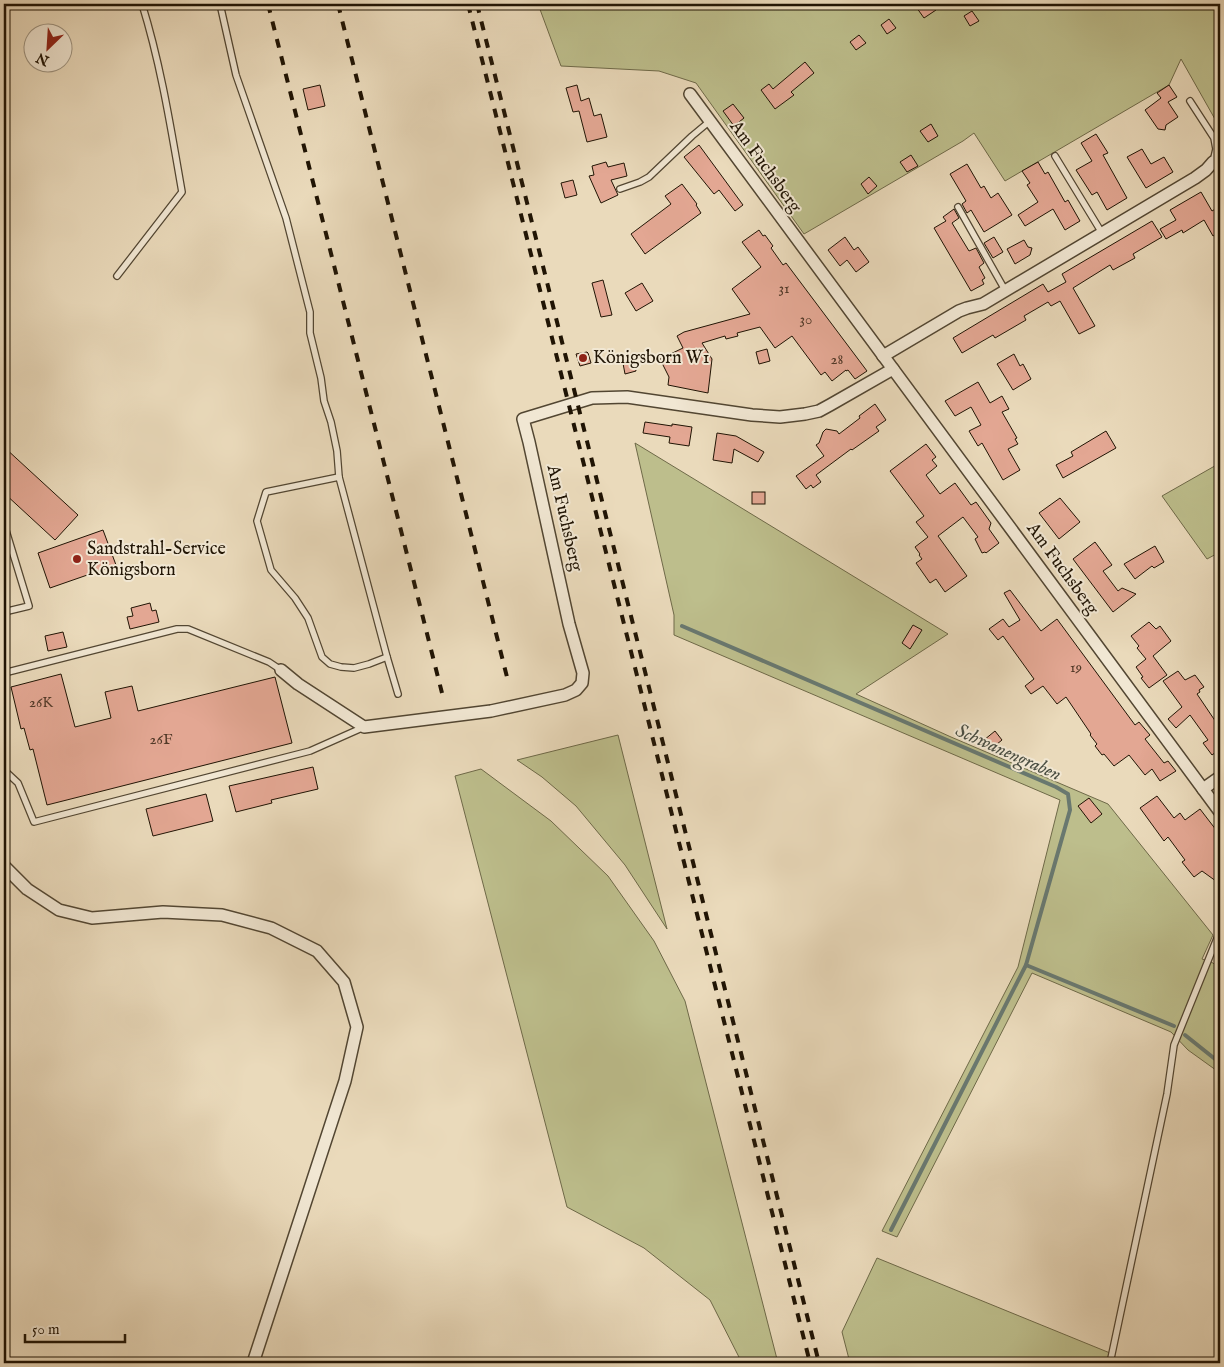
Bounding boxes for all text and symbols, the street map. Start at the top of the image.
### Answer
north arrow [22,22,72,72]
text: N [34,48,53,70]
street label: Am Fuchsberg [723,116,806,218]
house number: 31 [778,279,790,298]
house number: 30 [800,310,812,329]
place label: Königsborn W1 [593,347,709,370]
house number: 28 [831,350,844,369]
marker: Königsborn W1 [577,352,589,364]
street label: Am Fuchsberg [540,462,587,574]
street label: Am Fuchsberg [1020,518,1103,620]
place label: Sandstrahl-Service Königsborn [87,538,226,582]
marker: Sandstrahl-Service Königsborn [71,553,83,565]
house number: 19 [1070,658,1082,677]
house number: 26K [29,693,53,712]
water label: Schwanengraben [951,719,1065,787]
house number: 26F [150,730,173,749]
scale bar [25,1312,125,1344]
text: 50 m [32,1320,60,1339]

